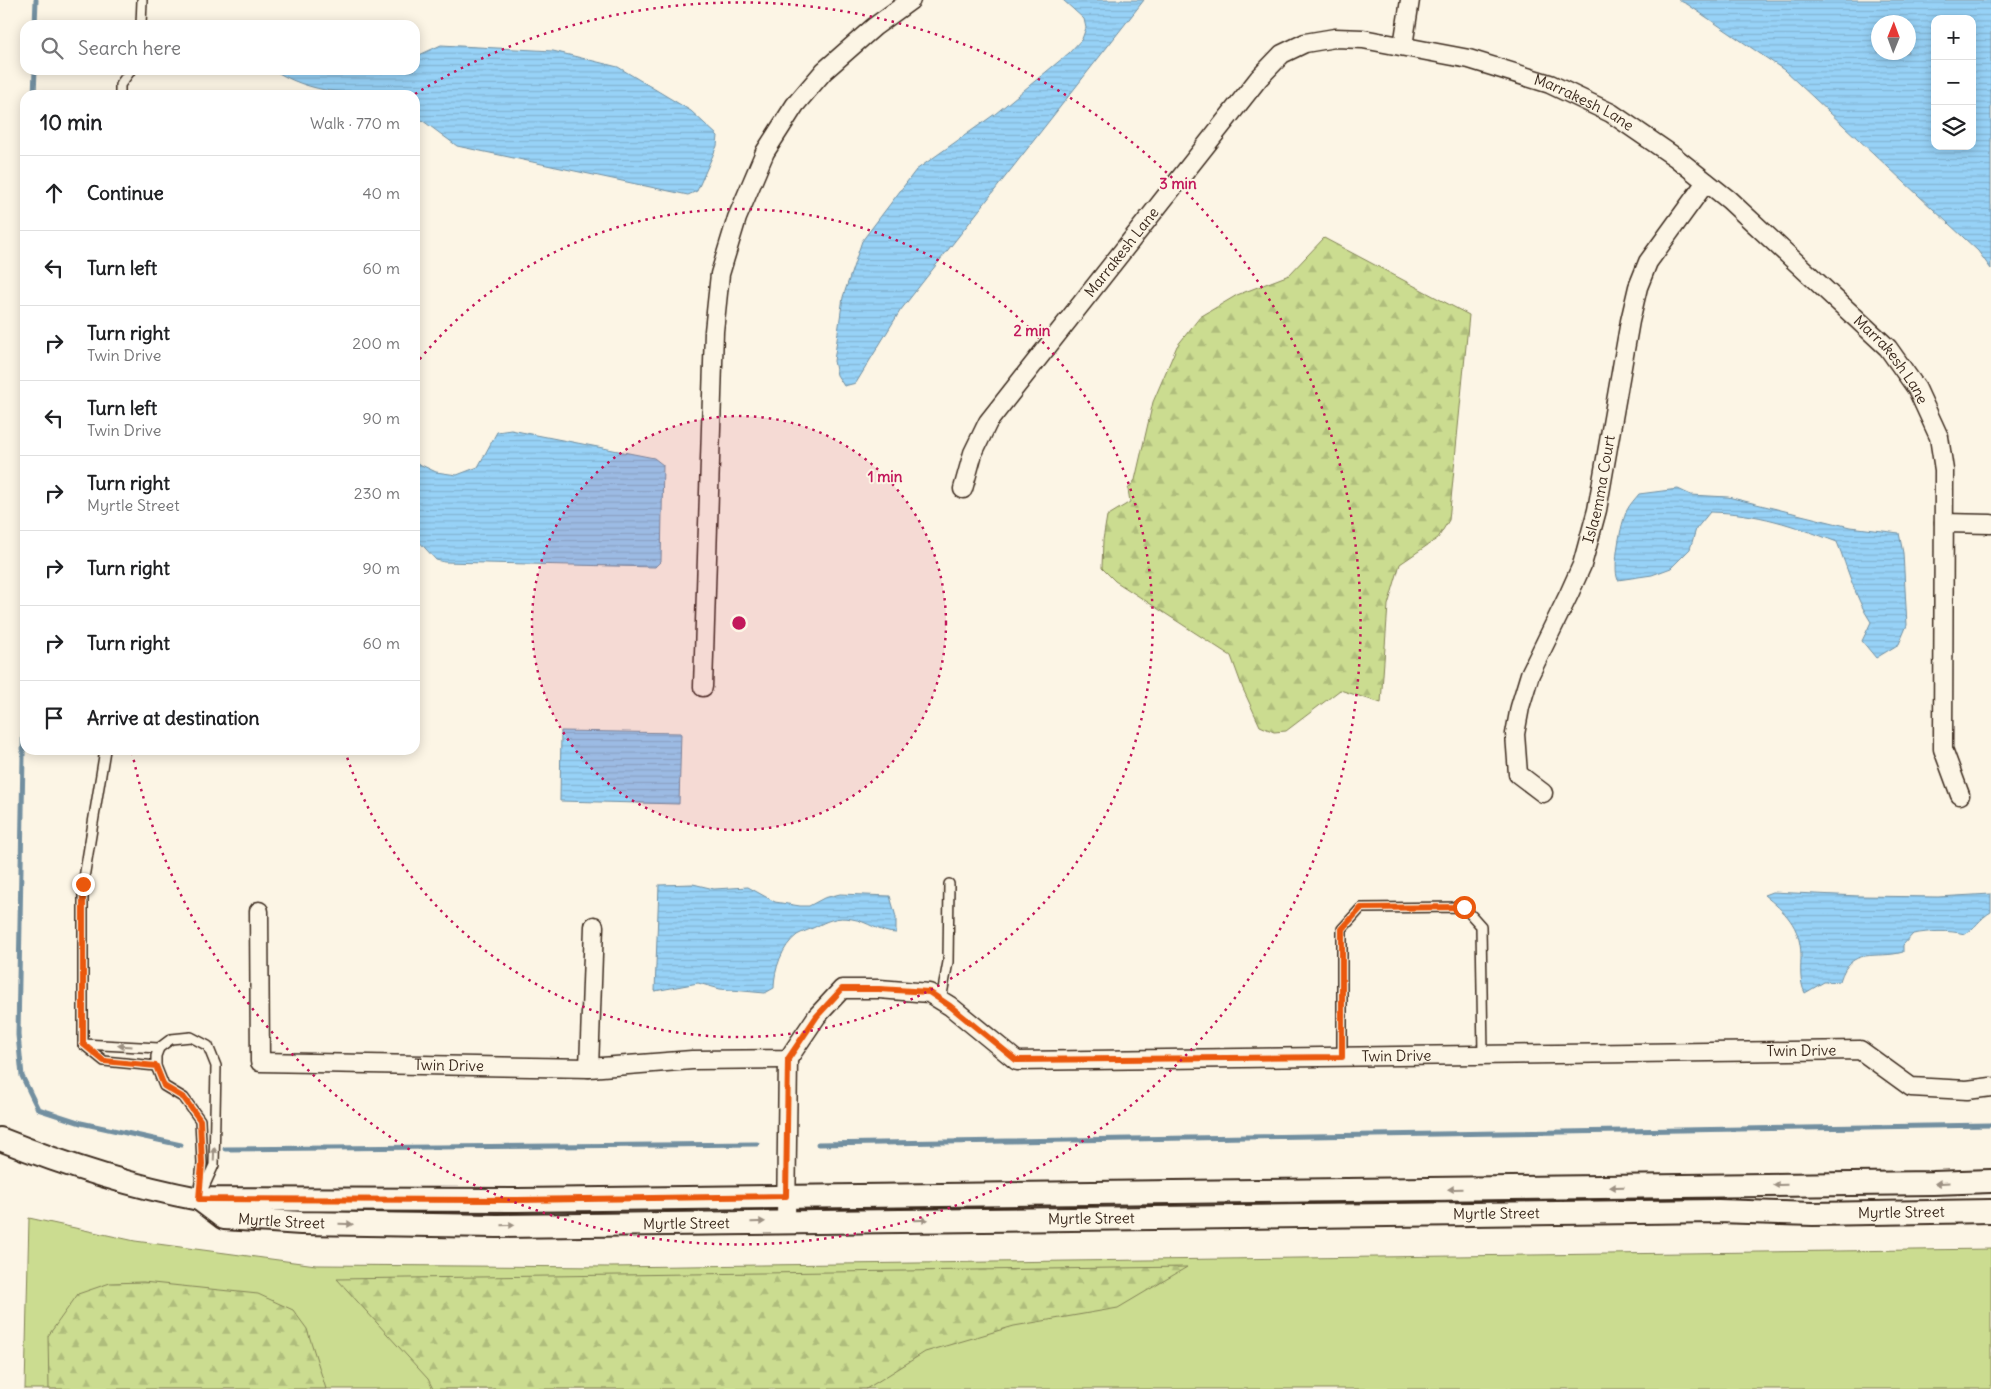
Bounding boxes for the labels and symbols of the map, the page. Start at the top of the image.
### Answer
north arrow [1871,15,1916,60]
street label: Marrakesh Lane [1532,70,1638,135]
text: 3 min [1159,174,1197,193]
street label: Marrakesh Lane [1080,203,1163,301]
street label: Marrakesh Lane [1850,311,1933,407]
text: 2 min [1014,321,1051,340]
street label: Islaemma Court [1578,434,1619,545]
text: 1 min [868,467,903,486]
centre of rings [730,614,748,632]
route end [72,873,95,896]
route start [1453,896,1476,919]
street label: Twin Drive [1766,1040,1836,1060]
one-way arrow [117,1042,133,1050]
street label: Twin Drive [1361,1046,1431,1066]
street label: Twin Drive [414,1055,484,1075]
one-way arrow [211,1145,219,1161]
one-way arrow [1934,1179,1950,1187]
one-way arrow [1772,1181,1788,1189]
one-way arrow [1609,1183,1625,1191]
one-way arrow [1447,1185,1463,1193]
street label: Myrtle Street [1858,1202,1945,1222]
street label: Myrtle Street [1453,1203,1540,1223]
street label: Myrtle Street [1048,1208,1135,1228]
street label: Myrtle Street [238,1209,325,1232]
street label: Myrtle Street [643,1213,730,1233]
one-way arrow [913,1216,929,1224]
one-way arrow [750,1218,766,1226]
one-way arrow [338,1220,354,1228]
one-way arrow [500,1221,516,1229]

